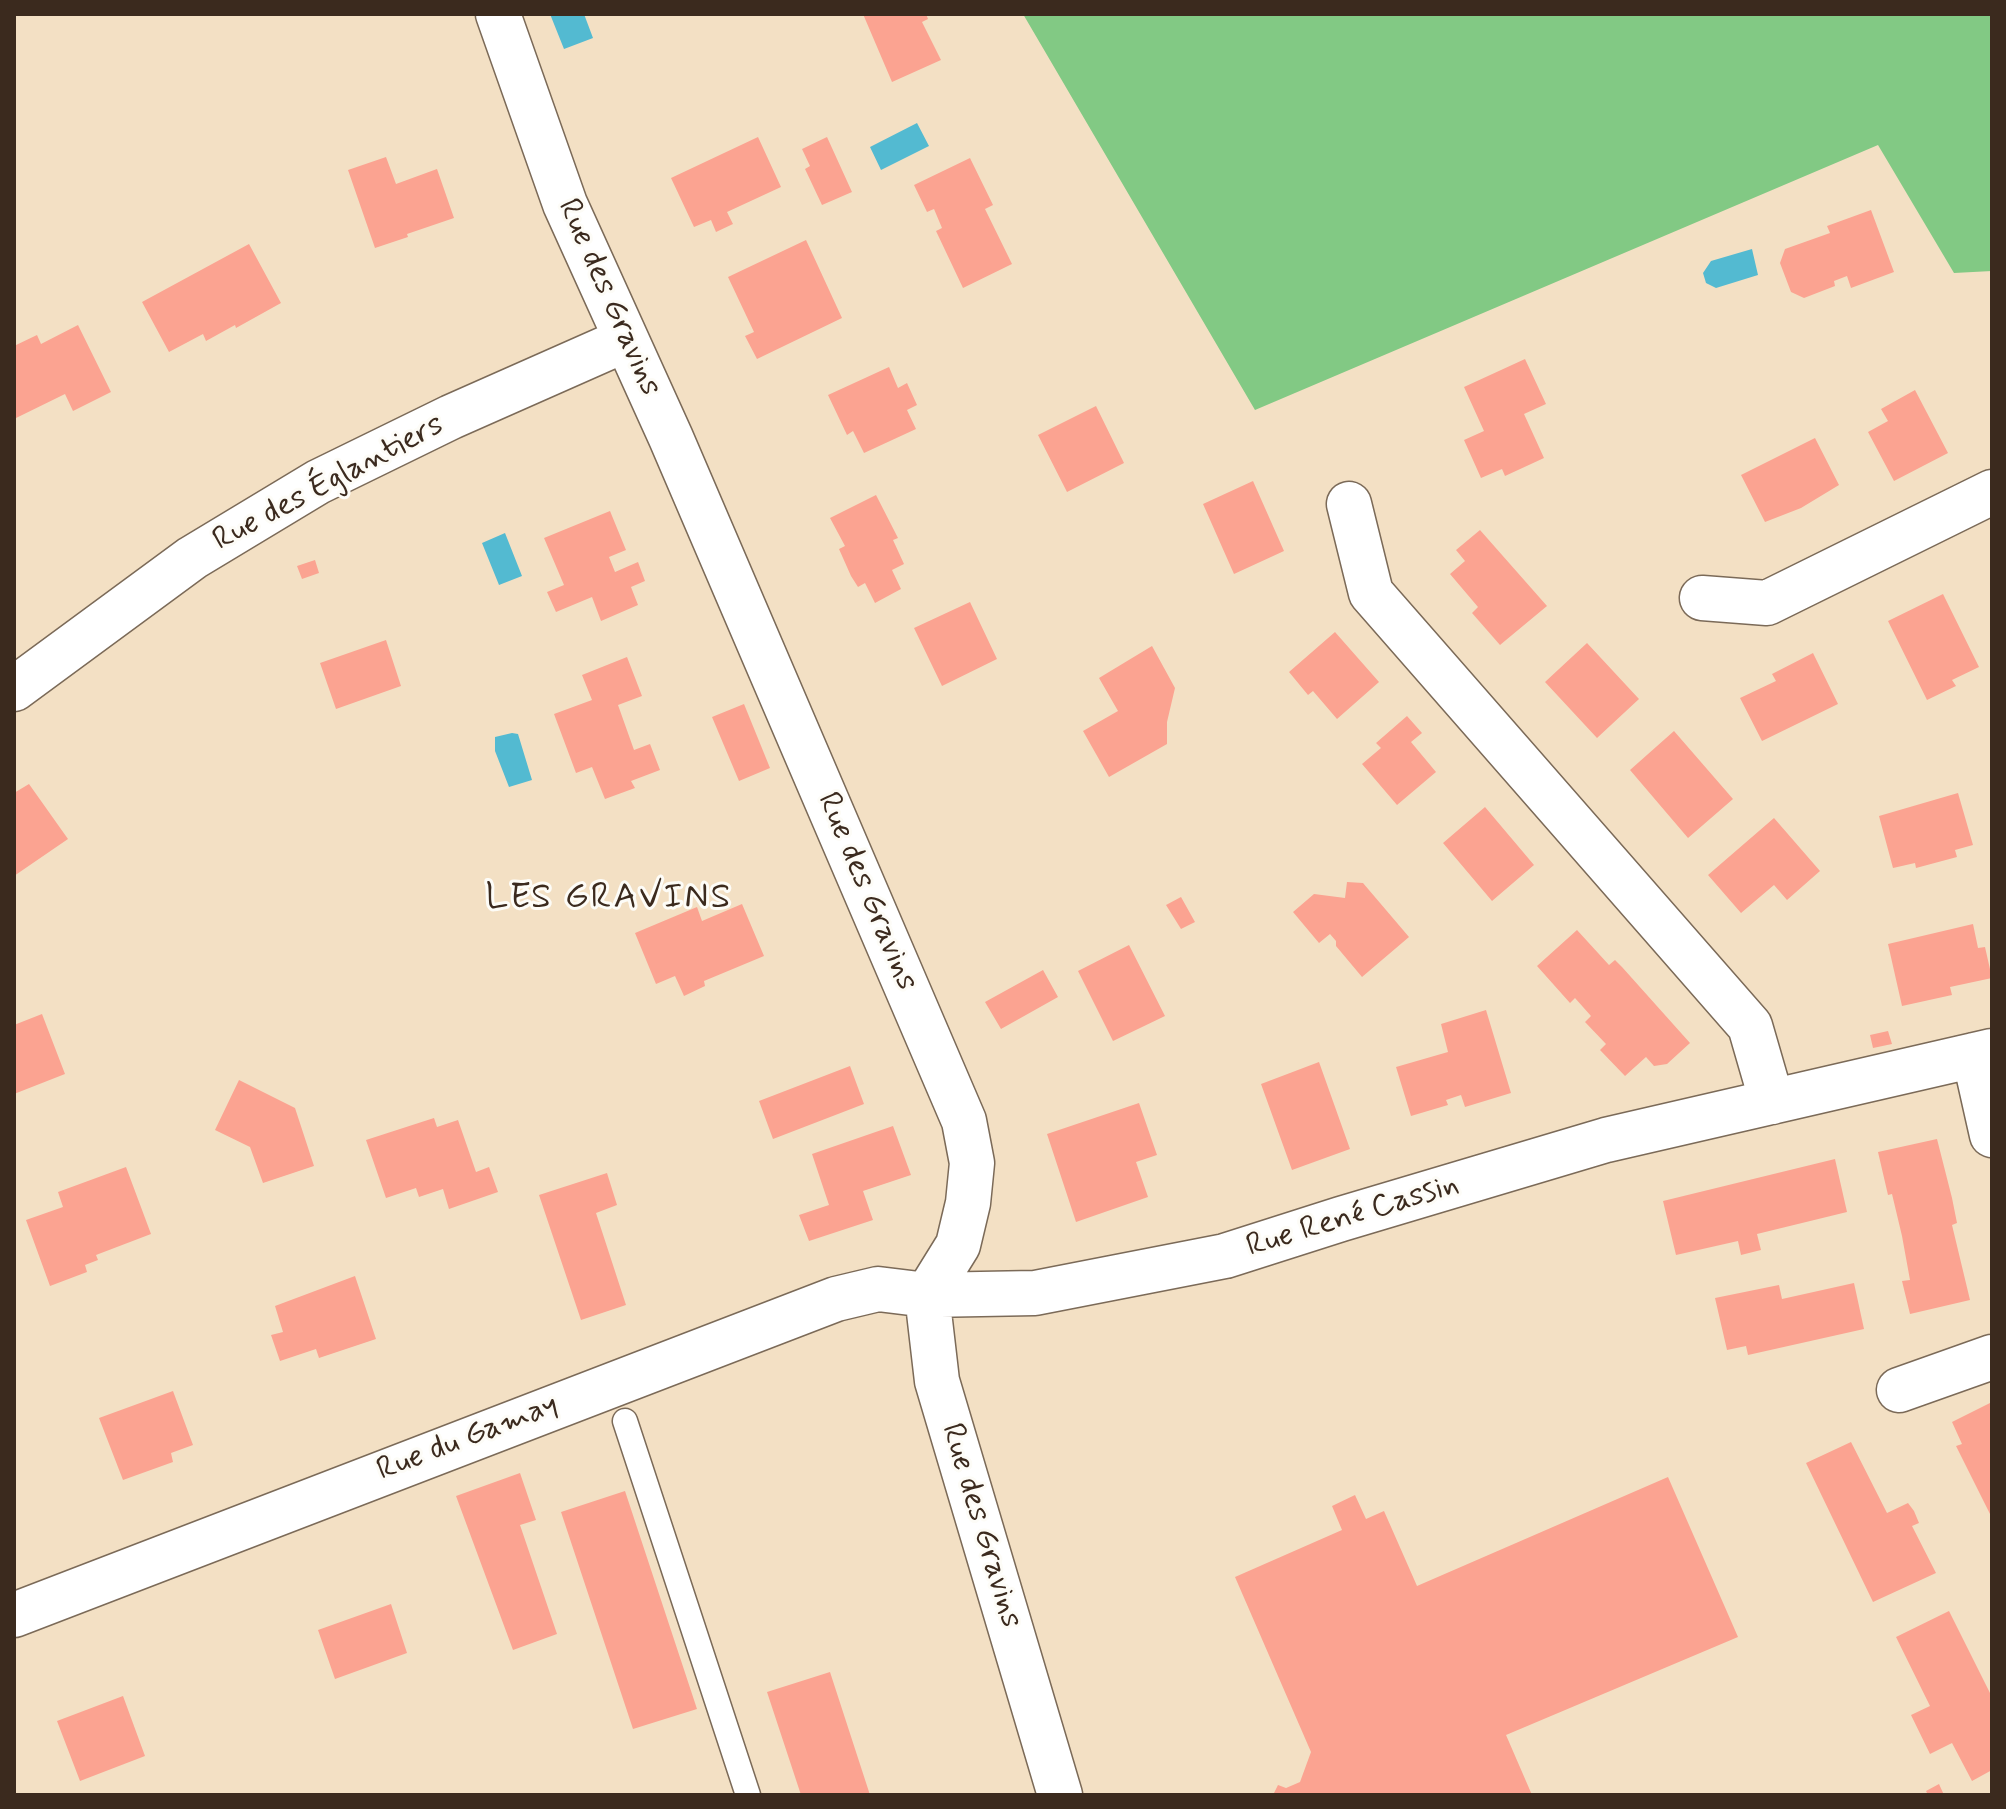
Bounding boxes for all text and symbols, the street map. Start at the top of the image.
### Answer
street label: Rue des Gravins [547,194,669,402]
street label: Rue des Églantiers [207,407,451,561]
street label: Rue des Gravins [807,787,925,997]
district label: LES GRAVINS [485,877,733,921]
street label: Rue René Cassin [1242,1166,1464,1268]
street label: Rue du Gamay [372,1387,564,1491]
street label: Rue des Gravins [931,1419,1029,1633]

